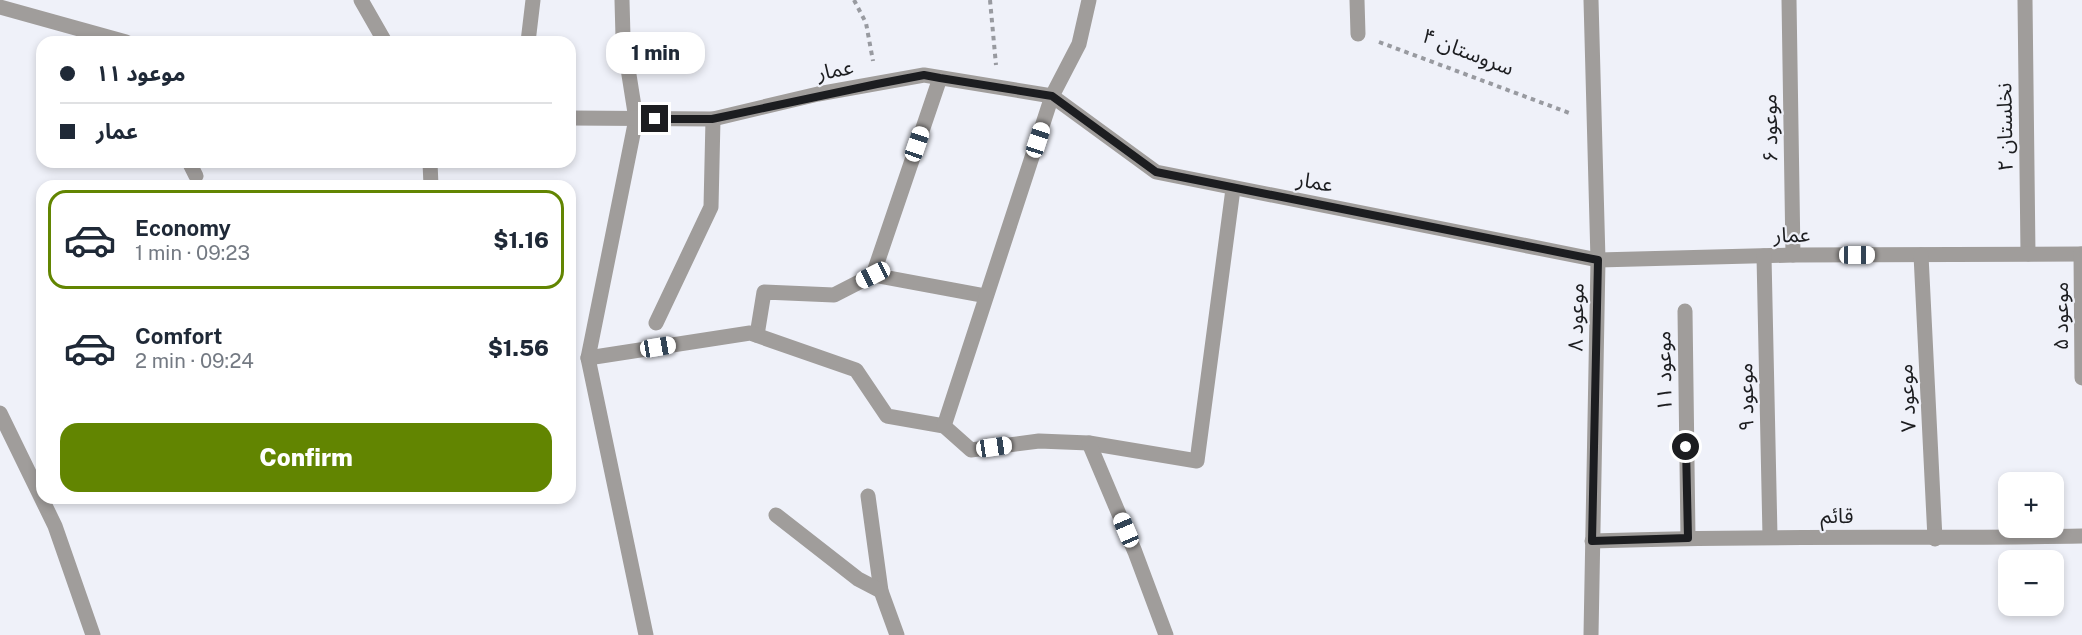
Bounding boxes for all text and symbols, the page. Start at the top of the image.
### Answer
street label: سروستان ۴ [1419,23,1518,80]
callout: 1 min [606,32,704,74]
text: 1 min [631,41,680,65]
street label: عمار [814,54,855,85]
text: موعود ۱۱ [96,60,186,86]
street label: نخلستان ۲ [1991,82,2018,172]
street label: موعود ۶ [1756,94,1783,163]
route end [641,105,668,132]
text: عمار [96,118,138,144]
car [1024,120,1052,160]
car [903,124,931,164]
street label: عمار [1294,166,1335,197]
icon: car [63,213,117,267]
text: Economy [135,215,231,241]
street label: عمار [1773,222,1810,247]
text: $1.16 [493,227,549,253]
text: 1 min · 09:23 [135,241,250,265]
car [1839,246,1875,264]
car [853,259,893,291]
street label: موعود ۸ [1562,282,1589,351]
street label: موعود ۵ [2048,282,2073,350]
icon: car [63,321,117,375]
text: Comfort [135,323,222,349]
street label: موعود ۱۱ [1650,331,1677,412]
text: $1.56 [488,335,549,361]
car [639,335,677,359]
text: 2 min · 09:24 [135,349,254,373]
street label: موعود ۹ [1732,363,1759,432]
street label: موعود ۷ [1892,363,1921,433]
button: Confirm [60,423,552,492]
route start [1672,433,1699,460]
car [975,436,1013,458]
map controls [1998,472,2064,616]
button: + [1998,472,2064,538]
street label: قائم [1820,503,1854,531]
car [1111,510,1141,550]
button: − [1998,550,2064,616]

